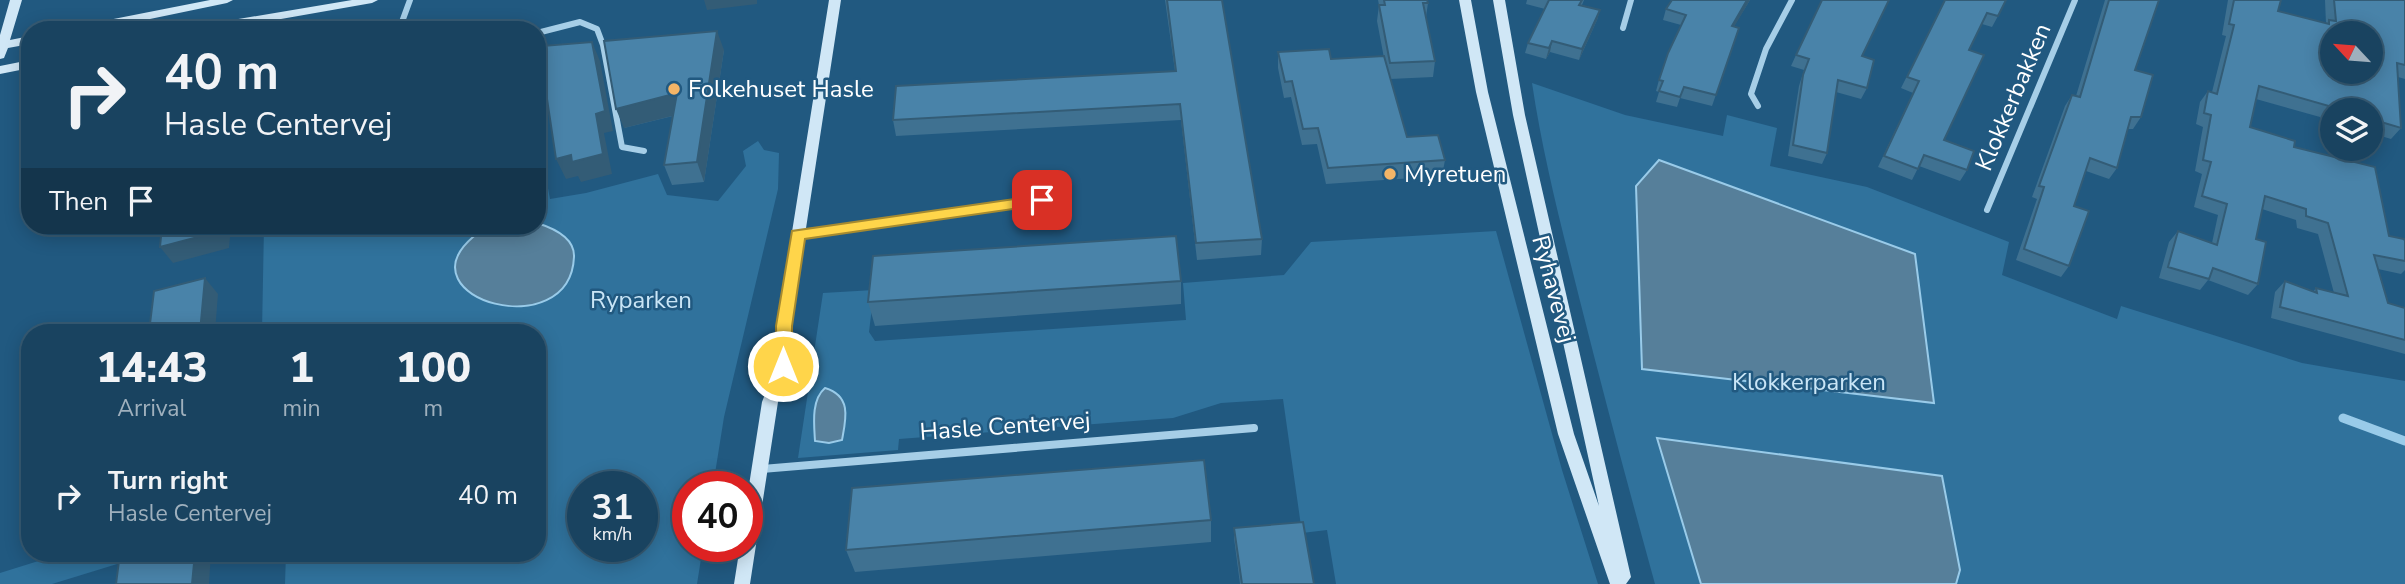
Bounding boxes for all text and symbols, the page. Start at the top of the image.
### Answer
street label: Klokkerbakken [1968,18,2058,176]
north arrow [2320,21,2384,84]
map controls [2320,21,2383,161]
text: 40 m [164,39,279,106]
icon: right [49,49,140,140]
place label: Folkehuset Hasle [688,73,874,105]
marker: Folkehuset Hasle [666,81,682,97]
button: layers [2320,98,2383,161]
text: Hasle Centervej [164,103,392,146]
place label: Myretuen [1404,158,1506,190]
marker: Myretuen [1382,166,1398,182]
pin [1012,170,1072,230]
icon: arrive [1023,181,1061,219]
icon: arrive [122,182,160,220]
text: Then [49,184,108,219]
street label: Ryhavevej [1524,232,1584,346]
park label: Ryparken [590,284,692,316]
position arrow [746,329,820,403]
text: 14:43 [96,340,208,397]
text: 1 [289,340,314,397]
text: 100 [396,340,471,397]
park label: Klokkerparken [1732,366,1886,398]
text: Arrival [117,393,186,424]
text: min [283,393,321,424]
text: m [423,393,443,424]
street label: Hasle Centervej [919,404,1091,448]
text: Turn right [108,463,227,498]
speed limit sign: 40 [672,471,763,562]
icon: right [49,477,87,515]
text: 40 m [458,478,518,513]
text: 31 [591,484,634,531]
text: Hasle Centervej [108,498,272,529]
text: km/h [593,522,632,546]

